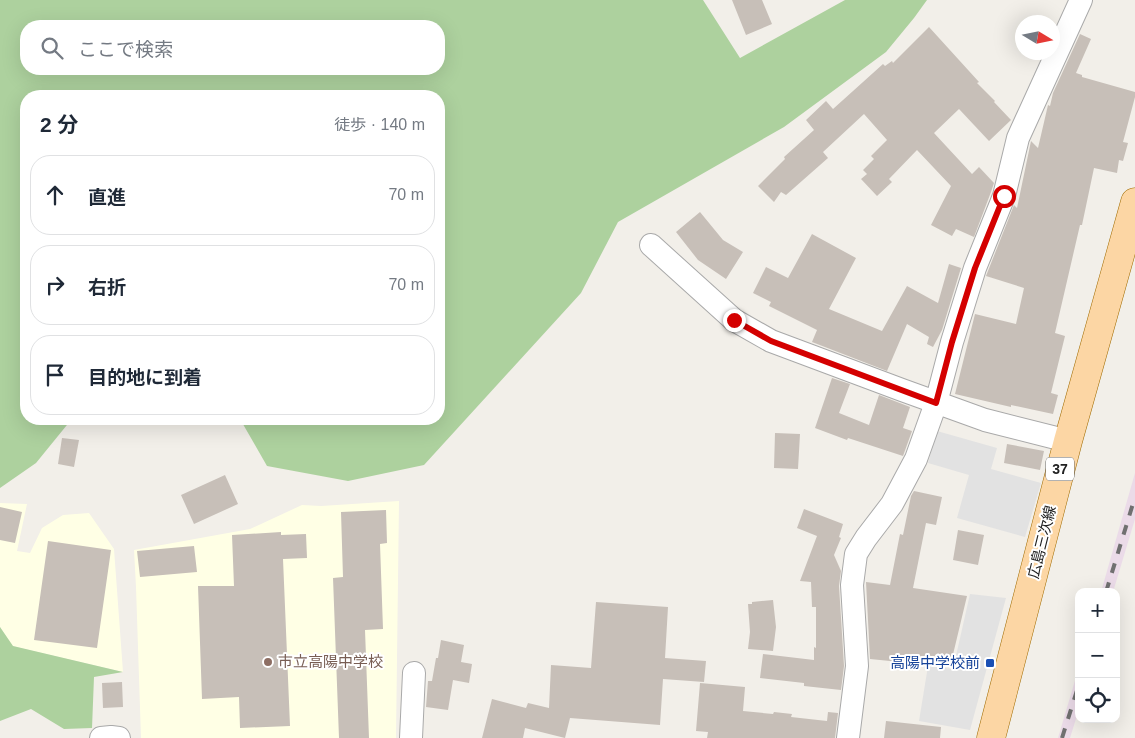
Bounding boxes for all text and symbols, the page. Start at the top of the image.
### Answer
north arrow [1015,15,1060,60]
search box [20,20,445,75]
icon: search [38,34,66,62]
text: ここで検索 [78,39,173,60]
text: 2 分 [40,113,79,136]
text: 徒歩 · 140 m [334,116,425,133]
icon: ahead [41,181,69,209]
route start [993,185,1016,208]
text: 70 m [388,186,424,203]
text: 直進 [88,187,126,208]
icon: right [41,271,69,299]
text: 70 m [388,276,424,293]
text: 右折 [88,277,126,298]
route end [723,309,746,332]
icon: arrive [41,361,69,389]
text: 目的地に到着 [88,367,202,388]
road number: 37 [1046,458,1074,480]
street label: 広島三次線 [1024,503,1059,580]
map controls [1075,588,1120,723]
button: + [1075,588,1120,633]
button: − [1075,633,1120,678]
place label: 市立高陽中学校 [278,653,383,670]
place label: 高陽中学校前 [890,654,980,671]
marker: 市立高陽中学校 [262,656,274,668]
marker: 高陽中学校前 [984,657,996,669]
button: locate [1075,678,1120,723]

